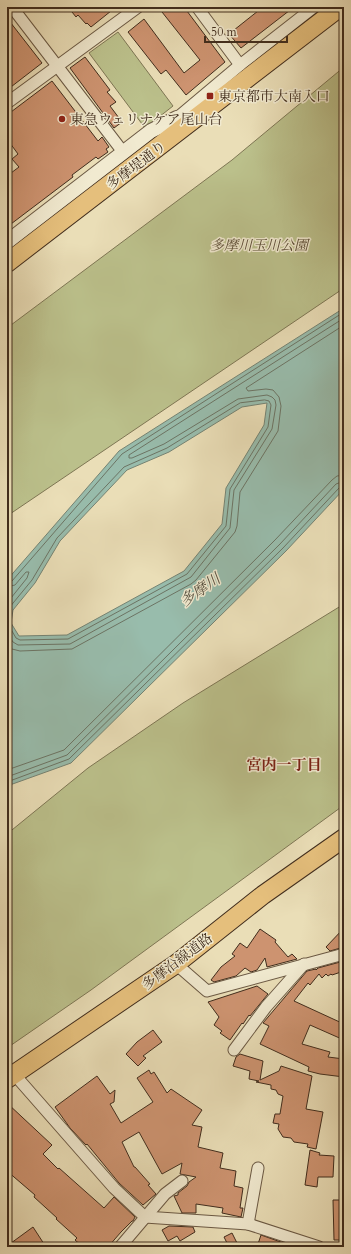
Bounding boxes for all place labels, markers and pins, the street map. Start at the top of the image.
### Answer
place label: 東京都市大南入口 [218,87,330,106]
marker: 東京都市大南入口 [205,91,215,101]
place label: 東急ウェリナケア尾山台 [70,110,223,129]
marker: 東急ウェリナケア尾山台 [57,114,67,124]

